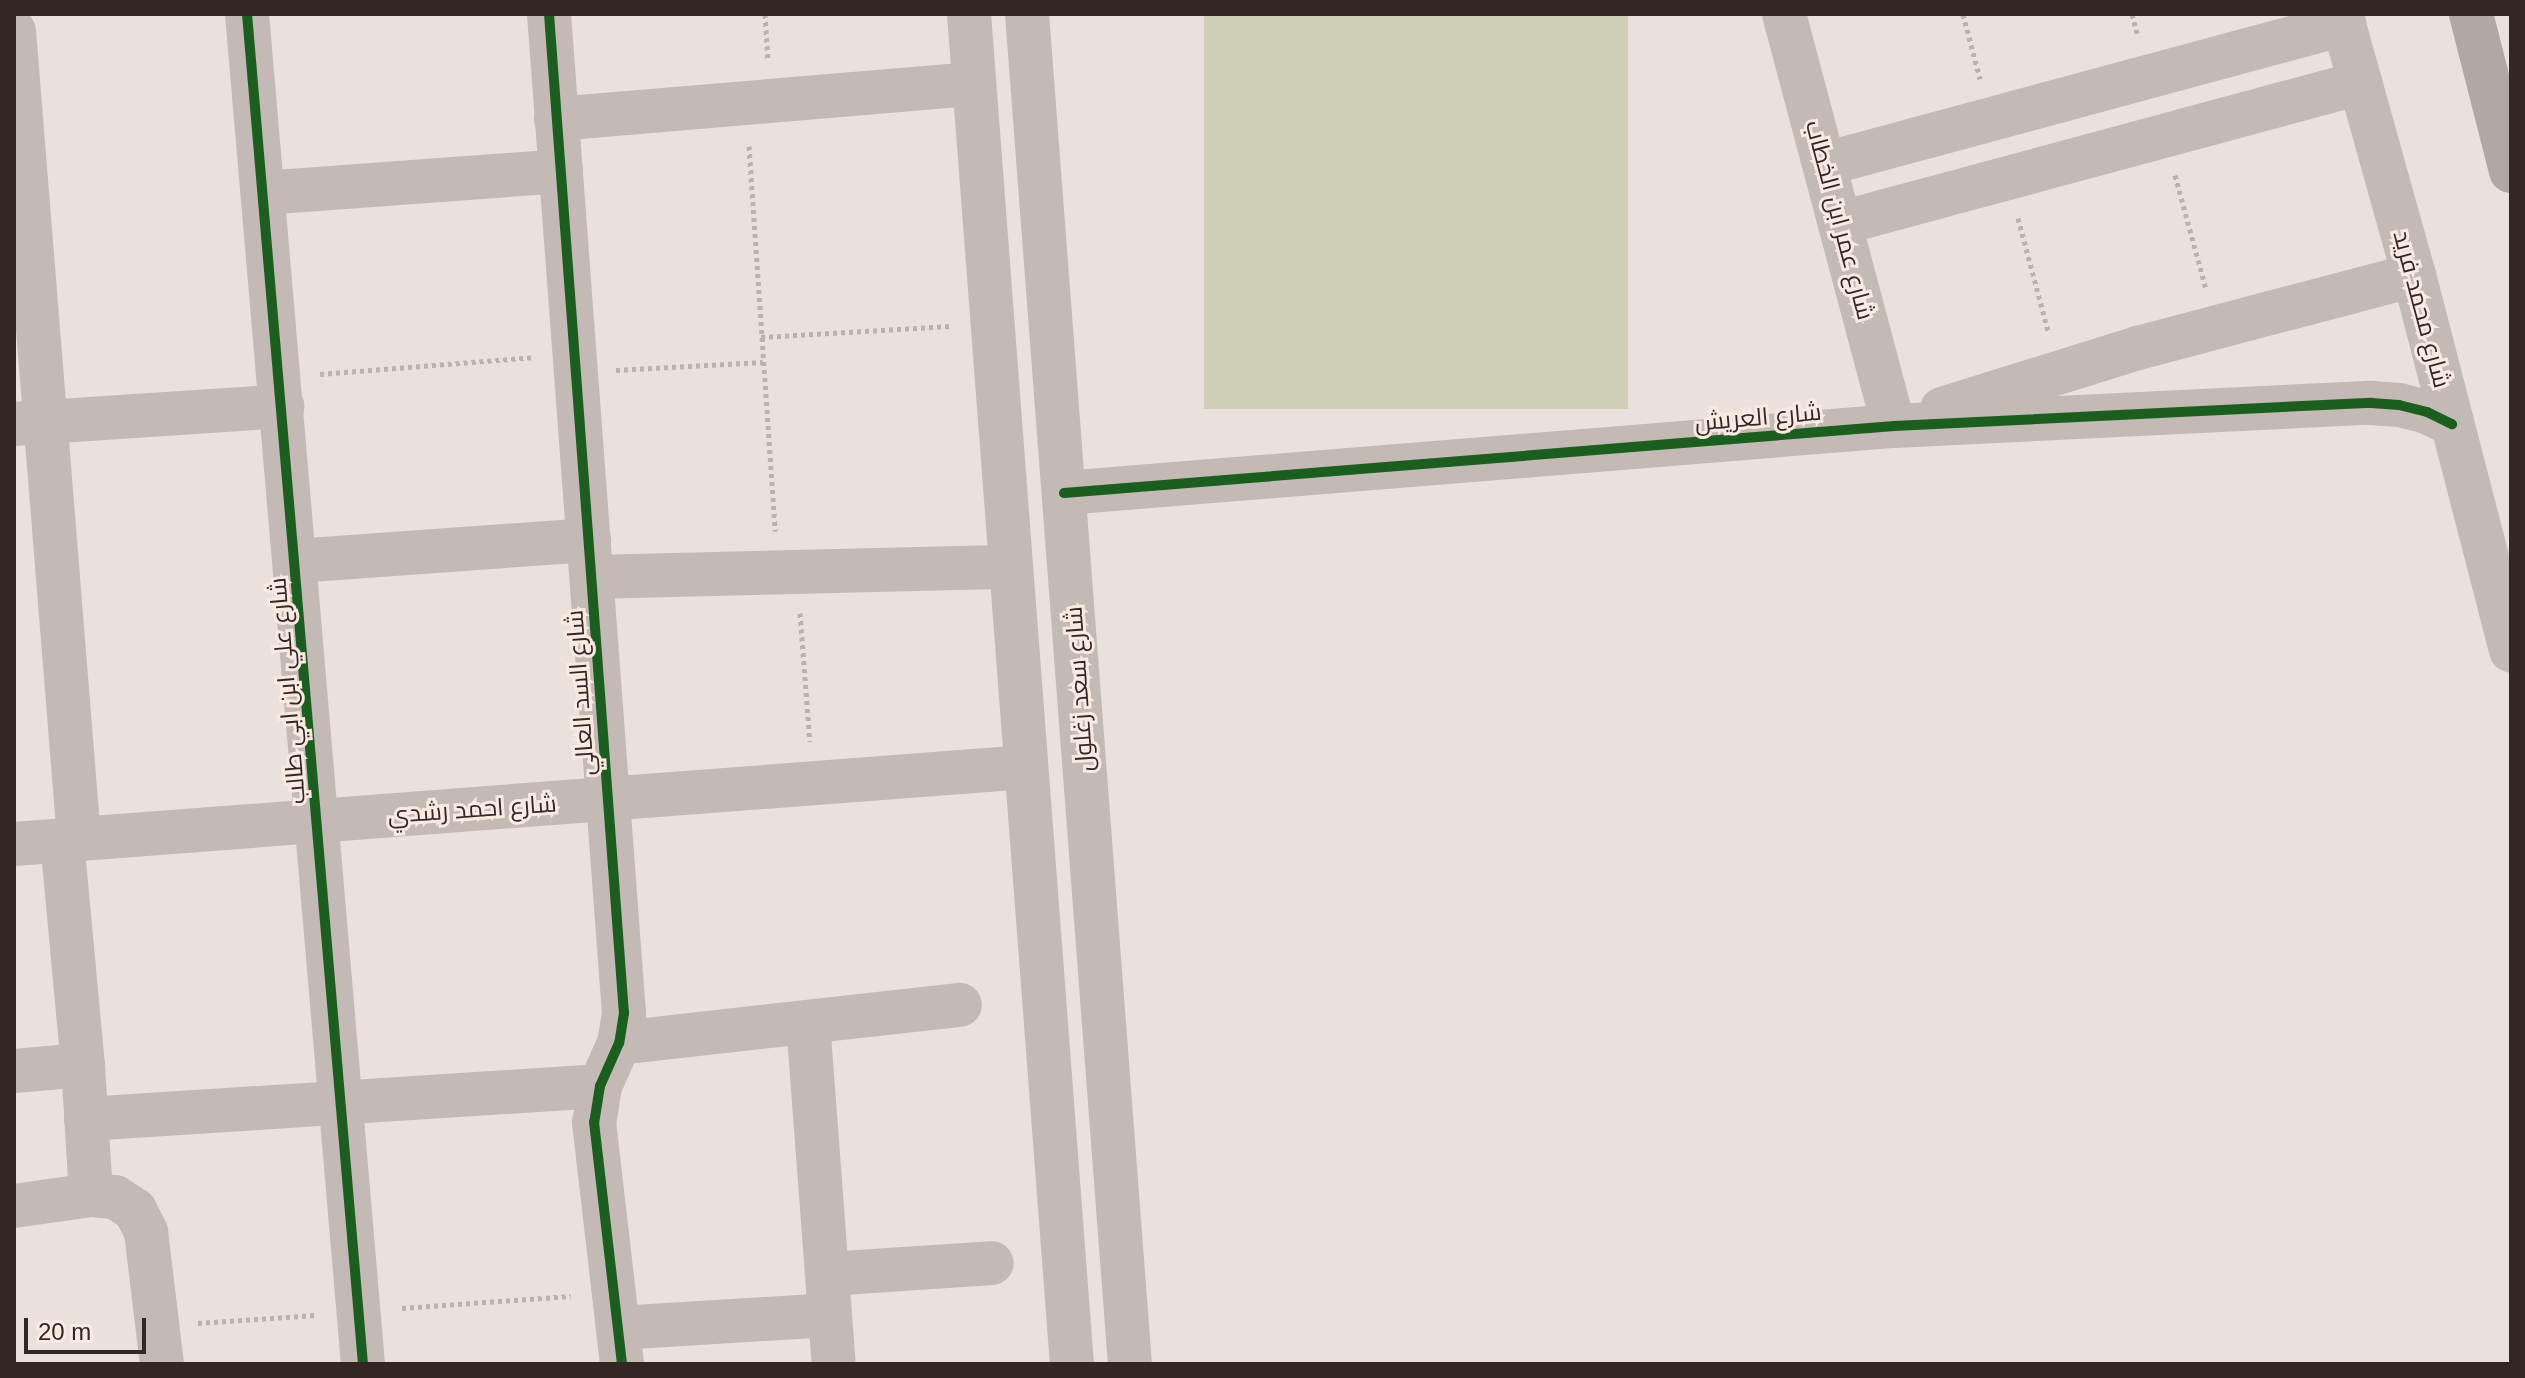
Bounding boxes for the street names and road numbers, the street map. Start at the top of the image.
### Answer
street label: شارع عمر ابن الخطاب [1800,117,1880,323]
street label: شارع محمد فريد [2387,227,2457,391]
street label: شارع العريش [1694,397,1822,437]
street label: شارع علي ابن ابي طالب [263,576,311,806]
street label: شارع سعد زغلول [1059,605,1099,773]
street label: شارع السد العالي [560,609,600,777]
street label: شارع احمد رشدي [387,789,557,829]

